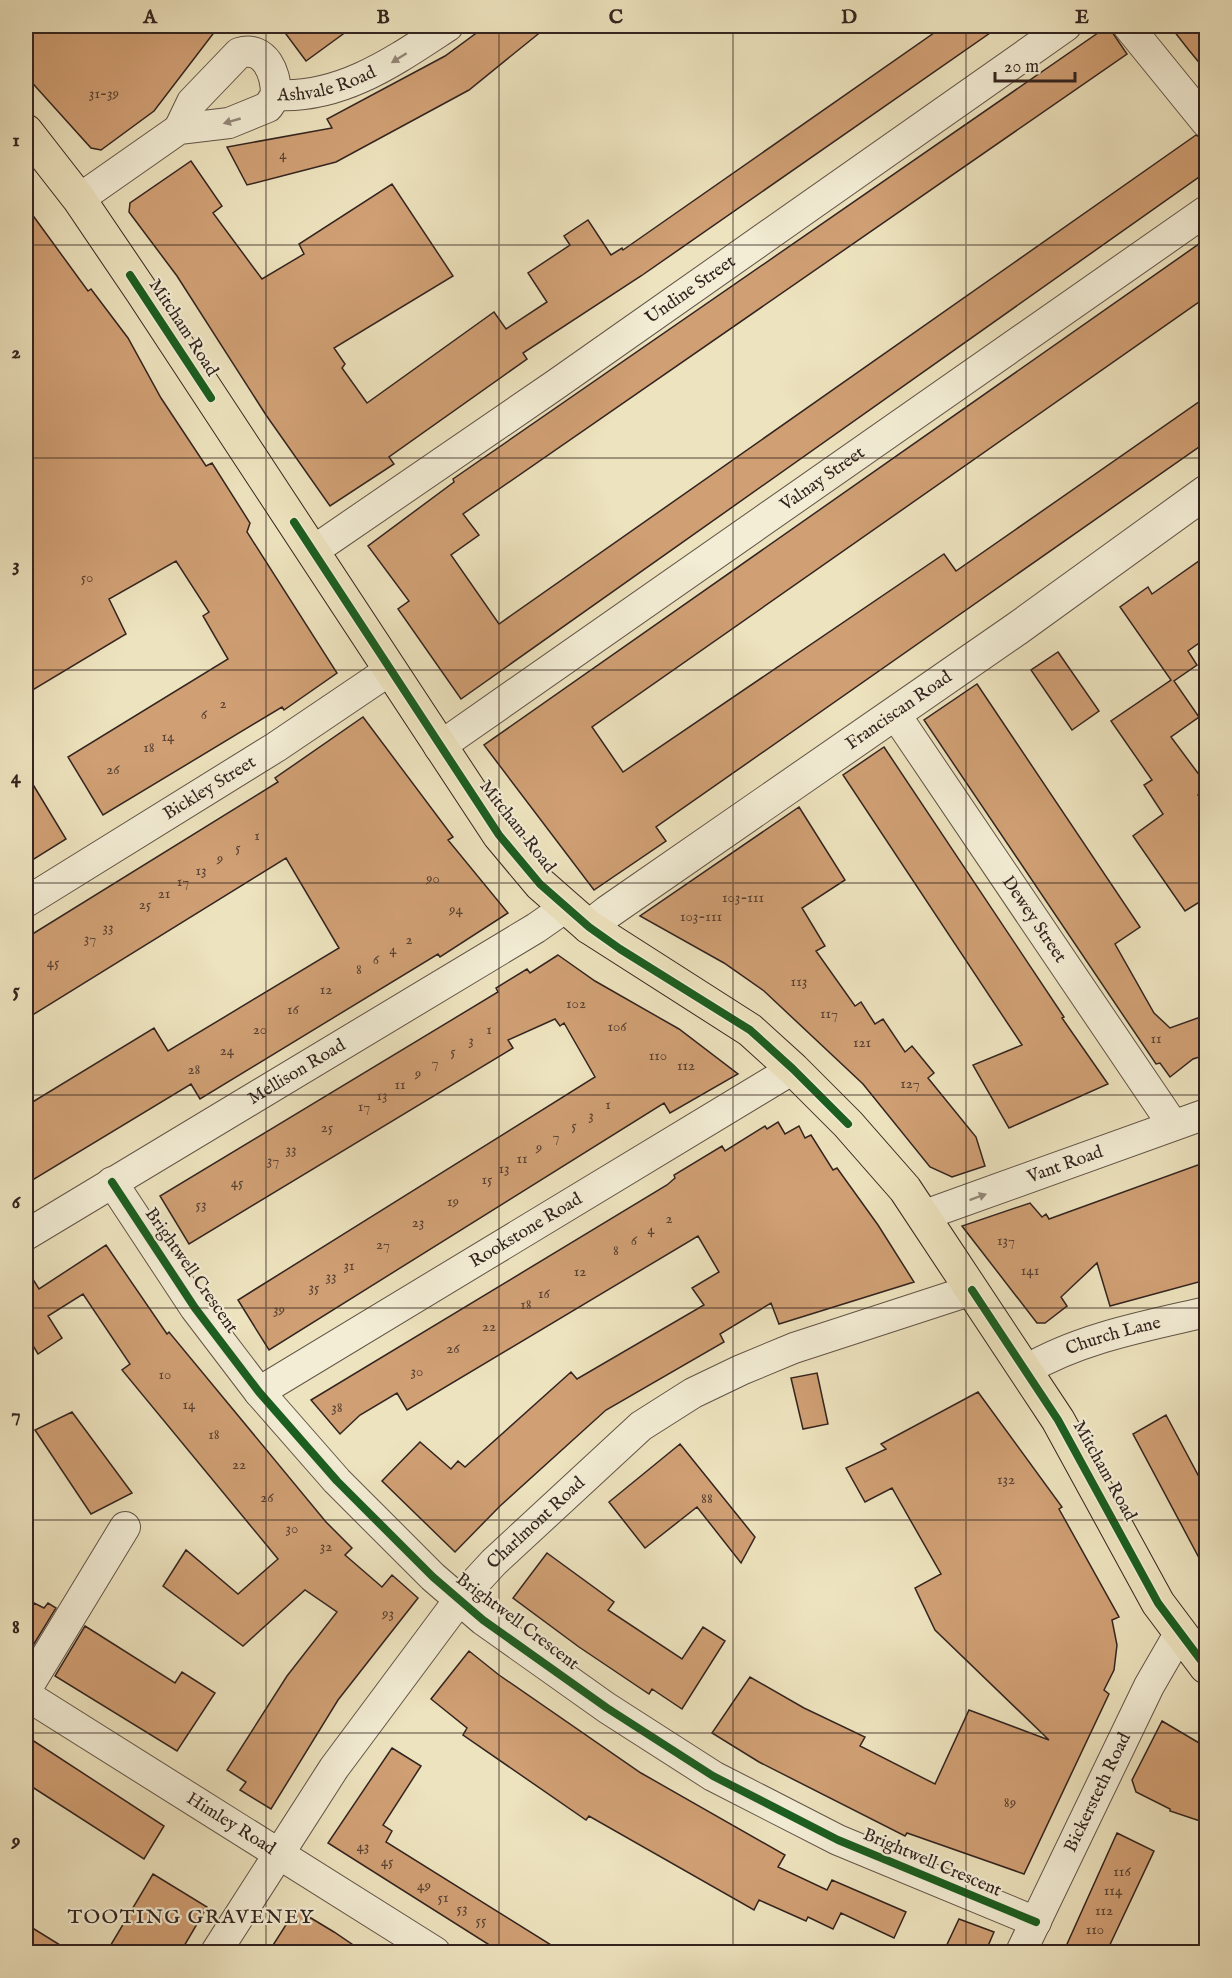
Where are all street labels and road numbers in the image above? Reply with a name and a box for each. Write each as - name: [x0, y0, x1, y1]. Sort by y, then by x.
- street label: Ashvale Road: [276, 61, 380, 107]
- street label: Undine Street: [641, 250, 740, 330]
- street label: Mitcham Road: [143, 275, 223, 381]
- street label: Valnay Street: [775, 441, 869, 517]
- street label: Franciscan Road: [841, 666, 957, 755]
- street label: Bickley Street: [159, 751, 260, 826]
- street label: Mitcham Road: [474, 776, 561, 878]
- street label: Dewey Street: [996, 871, 1072, 967]
- street label: Mellison Road: [244, 1034, 350, 1110]
- street label: Vant Road: [1023, 1140, 1106, 1189]
- street label: Rookstone Road: [466, 1188, 587, 1273]
- street label: Brightwell Crescent: [139, 1204, 243, 1338]
- street label: Church Lane: [1062, 1311, 1163, 1361]
- street label: Mitcham Road: [1067, 1417, 1141, 1526]
- street label: Charlmont Road: [482, 1472, 590, 1574]
- street label: Brightwell Crescent: [451, 1568, 583, 1676]
- street label: Bickersteth Road: [1059, 1729, 1136, 1856]
- street label: Himley Road: [182, 1787, 280, 1861]
- street label: Brightwell Crescent: [859, 1823, 1005, 1903]

